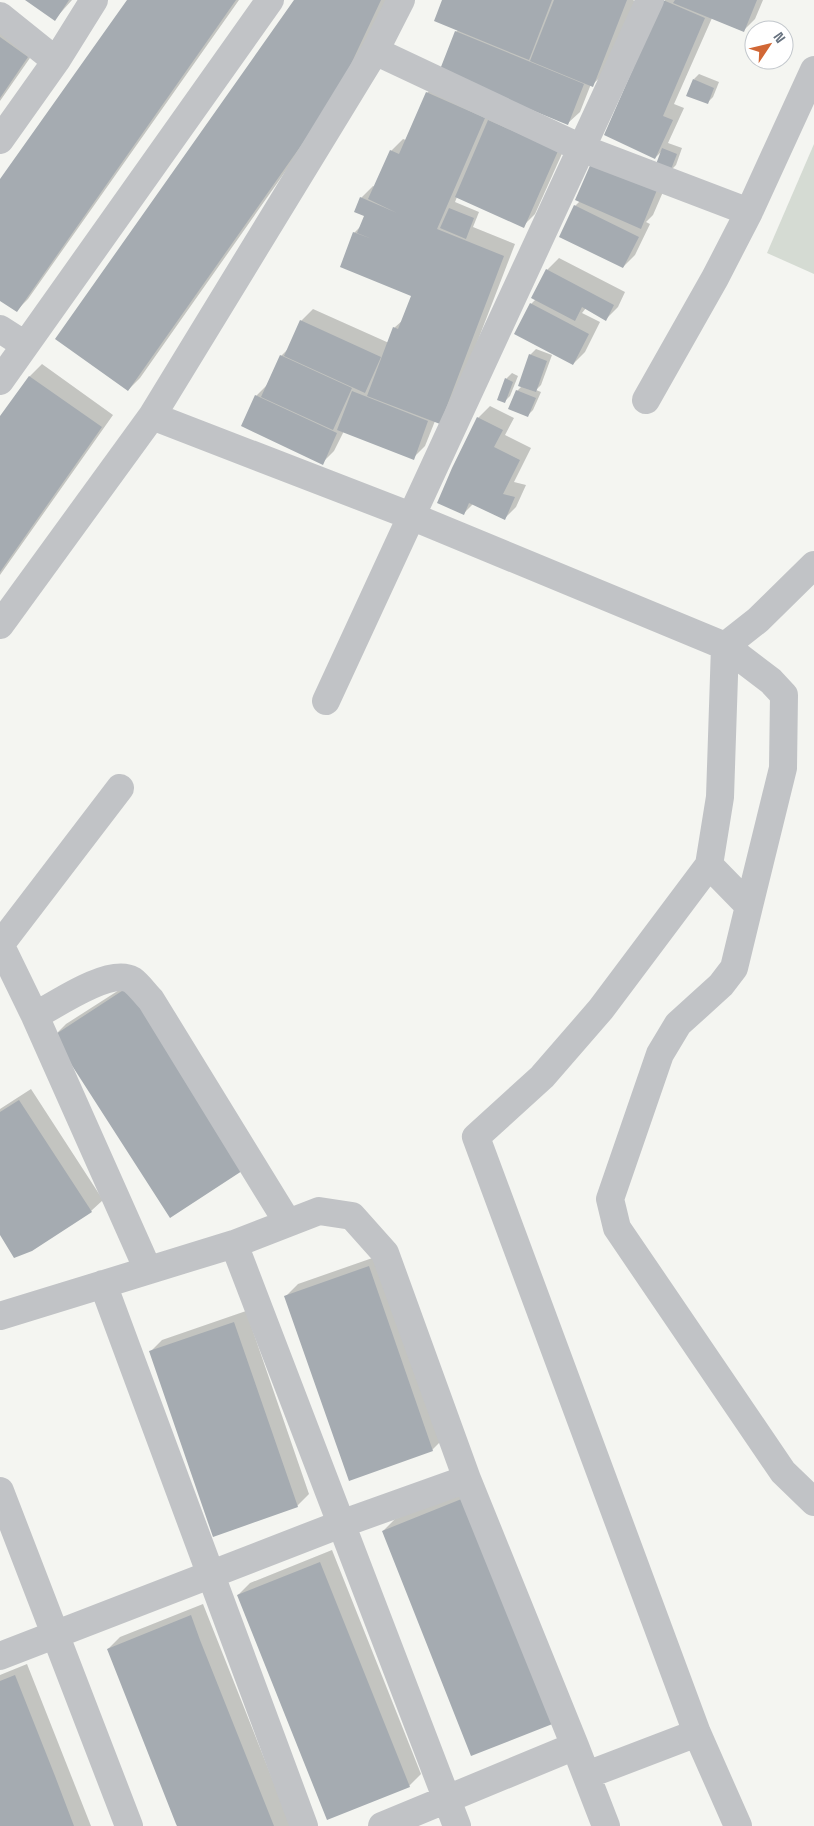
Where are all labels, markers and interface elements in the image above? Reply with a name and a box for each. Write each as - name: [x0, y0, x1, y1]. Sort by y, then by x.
- north arrow: [744, 20, 794, 70]
- text: N: [770, 29, 790, 47]

